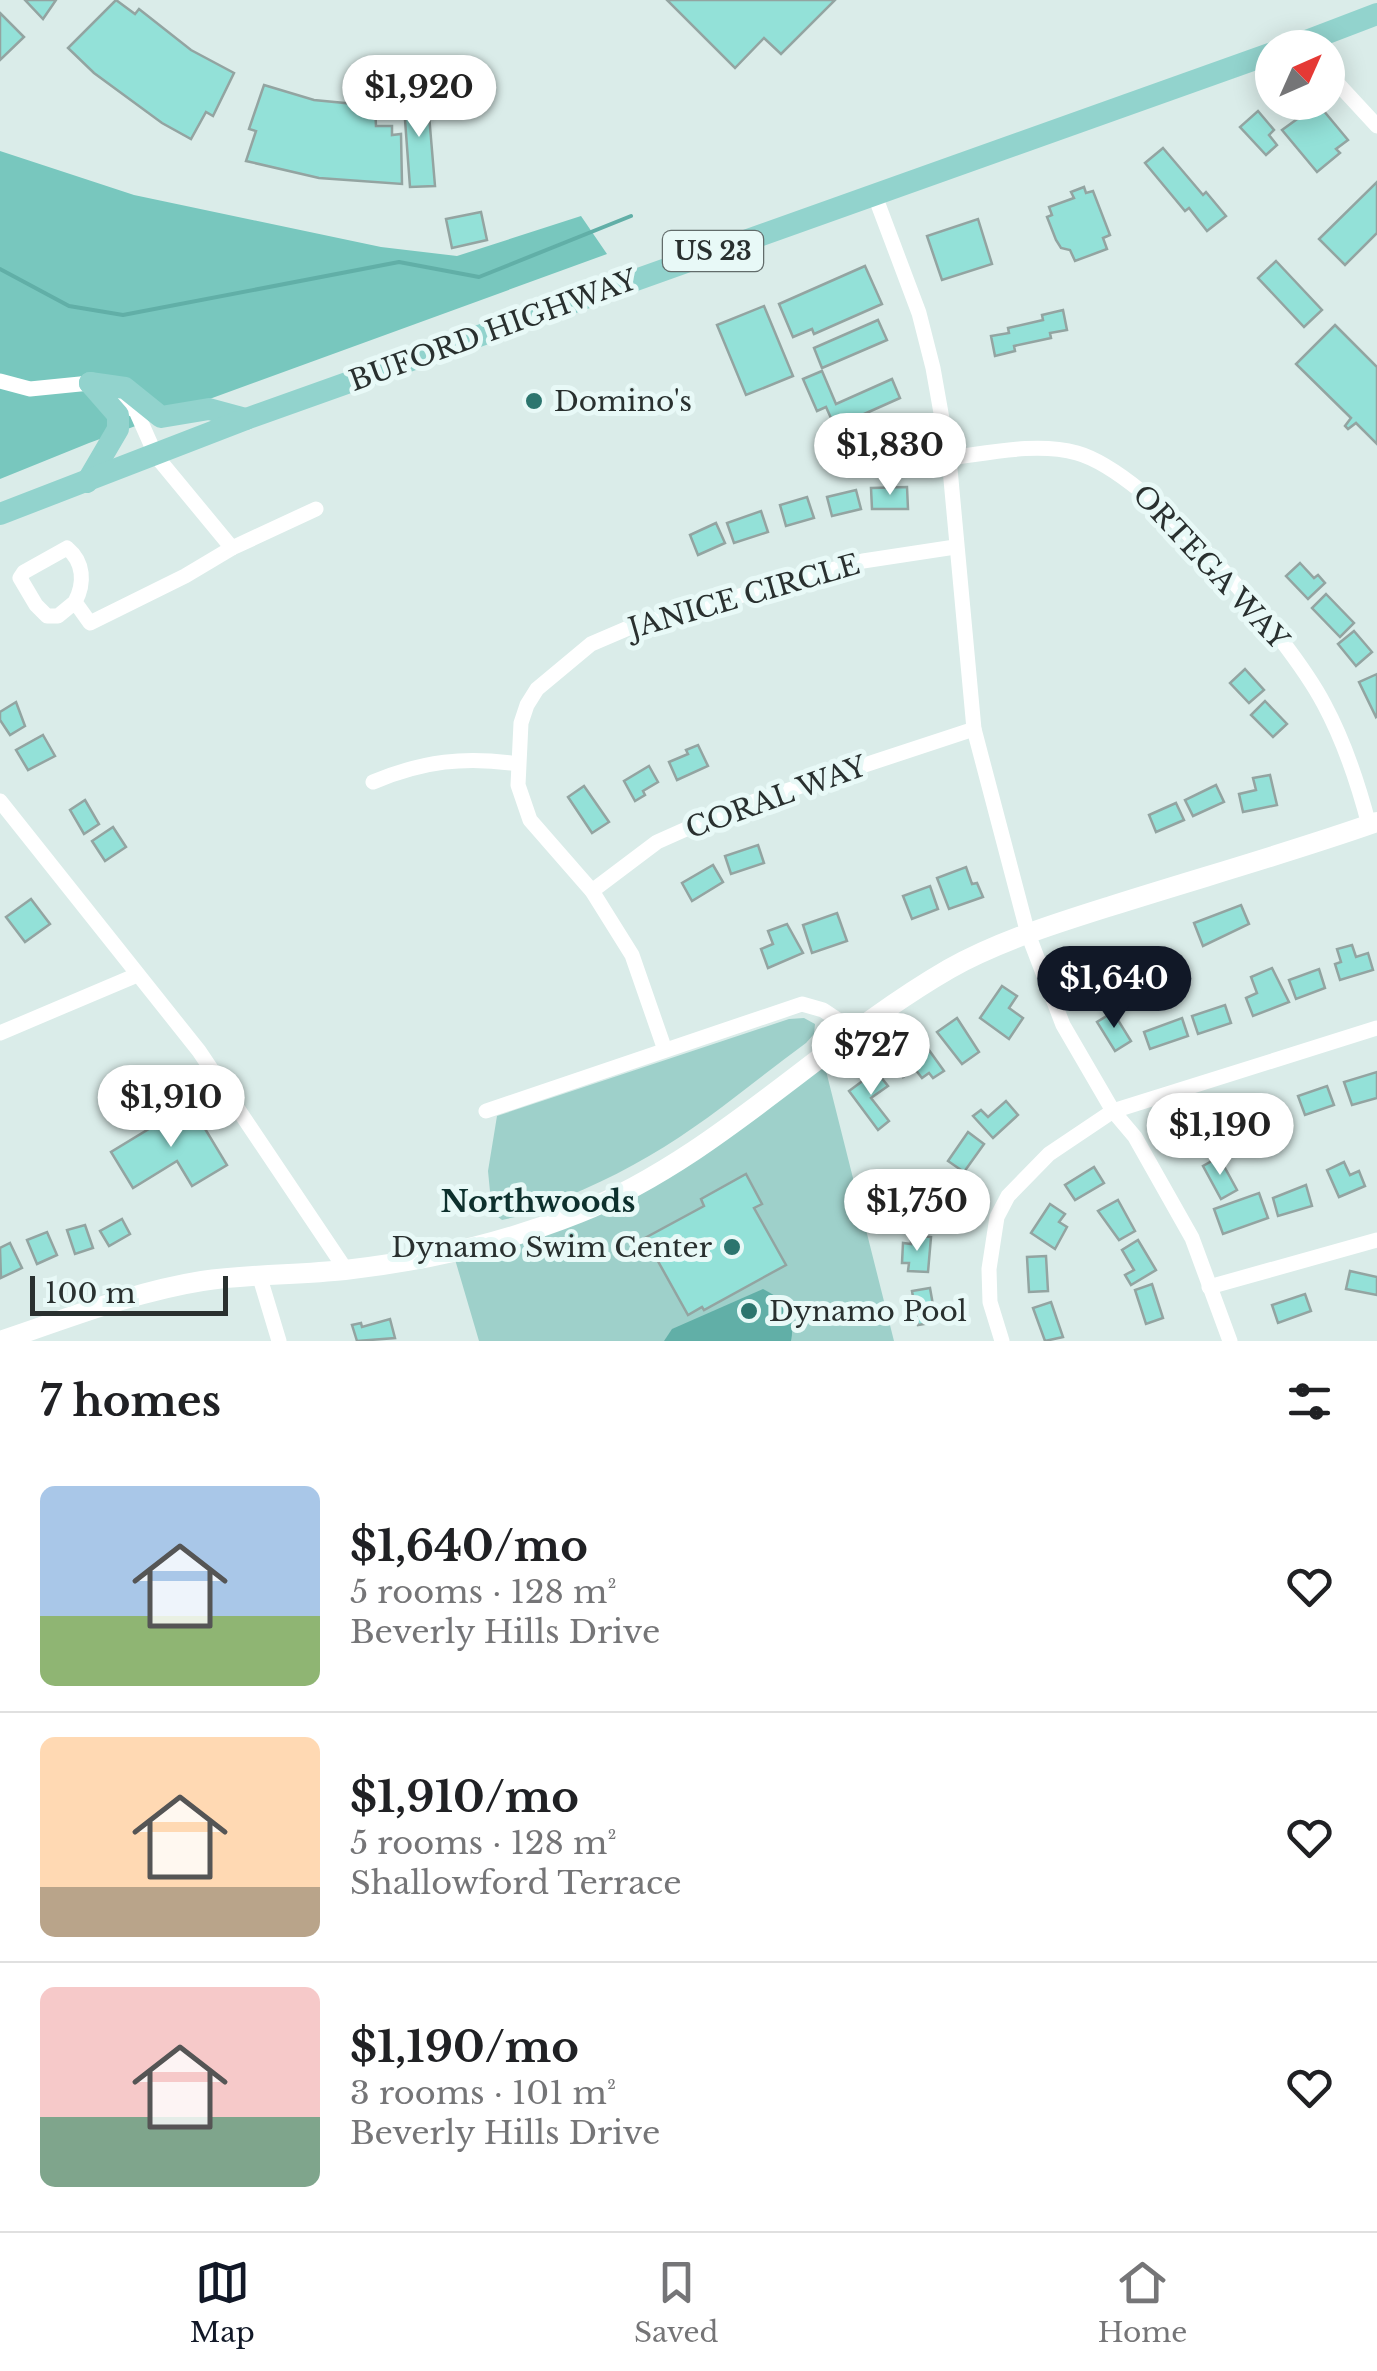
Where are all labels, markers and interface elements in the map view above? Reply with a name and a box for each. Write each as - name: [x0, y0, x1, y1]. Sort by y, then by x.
- north arrow: [1255, 30, 1345, 120]
- map controls: [1255, 30, 1345, 120]
- pin: $1,920: [338, 55, 500, 140]
- text: $1,920: [364, 67, 474, 107]
- road number: US 23: [663, 231, 763, 271]
- street label: BUFORD HIGHWAY: [345, 262, 642, 399]
- place label: Domino's: [554, 384, 692, 419]
- marker: Domino's: [523, 390, 545, 412]
- pin: $1,830: [809, 413, 971, 498]
- text: $1,830: [836, 425, 944, 465]
- street label: ORTEGA WAY: [1125, 478, 1296, 657]
- street label: JANICE CIRCLE: [621, 547, 864, 647]
- street label: CORAL WAY: [681, 748, 872, 846]
- pin: $1,640: [1033, 946, 1195, 1031]
- text: $1,640: [1059, 958, 1169, 998]
- pin: $727: [812, 1013, 930, 1098]
- text: $727: [834, 1025, 908, 1065]
- pin: $1,910: [90, 1065, 252, 1150]
- text: $1,910: [120, 1077, 222, 1117]
- pin: $1,190: [1139, 1093, 1301, 1178]
- text: $1,190: [1169, 1105, 1271, 1145]
- pin: $1,750: [836, 1169, 998, 1254]
- text: $1,750: [866, 1181, 968, 1221]
- district label: Northwoods: [441, 1183, 635, 1220]
- place label: Dynamo Swim Center: [391, 1230, 713, 1265]
- marker: Dynamo Swim Center: [721, 1236, 743, 1258]
- scale bar: [30, 1271, 228, 1316]
- text: 100 m: [45, 1276, 136, 1311]
- place label: Dynamo Pool: [769, 1294, 967, 1329]
- marker: Dynamo Pool: [738, 1300, 760, 1322]
- icon: filters: [1282, 1374, 1337, 1429]
- text: 7 homes: [40, 1375, 221, 1427]
- text: $1,640/mo: [350, 1520, 588, 1572]
- icon: home: [120, 1526, 240, 1646]
- icon: heart: [1282, 1559, 1337, 1614]
- text: 5 rooms · 128 m²: [350, 1572, 617, 1612]
- text: Beverly Hills Drive: [350, 1612, 660, 1652]
- text: $1,910/mo: [350, 1771, 579, 1823]
- icon: home: [120, 1777, 240, 1897]
- icon: heart: [1282, 1810, 1337, 1865]
- text: 5 rooms · 128 m²: [350, 1823, 617, 1863]
- text: Shallowford Terrace: [350, 1863, 682, 1903]
- text: $1,190/mo: [350, 2021, 579, 2073]
- icon: home: [120, 2027, 240, 2147]
- icon: heart: [1282, 2060, 1337, 2115]
- text: 3 rooms · 101 m²: [350, 2073, 616, 2113]
- text: Beverly Hills Drive: [350, 2113, 660, 2153]
- tab: Map: [190, 2255, 255, 2350]
- tab: Saved: [634, 2255, 718, 2350]
- tab: Home: [1098, 2255, 1187, 2350]

